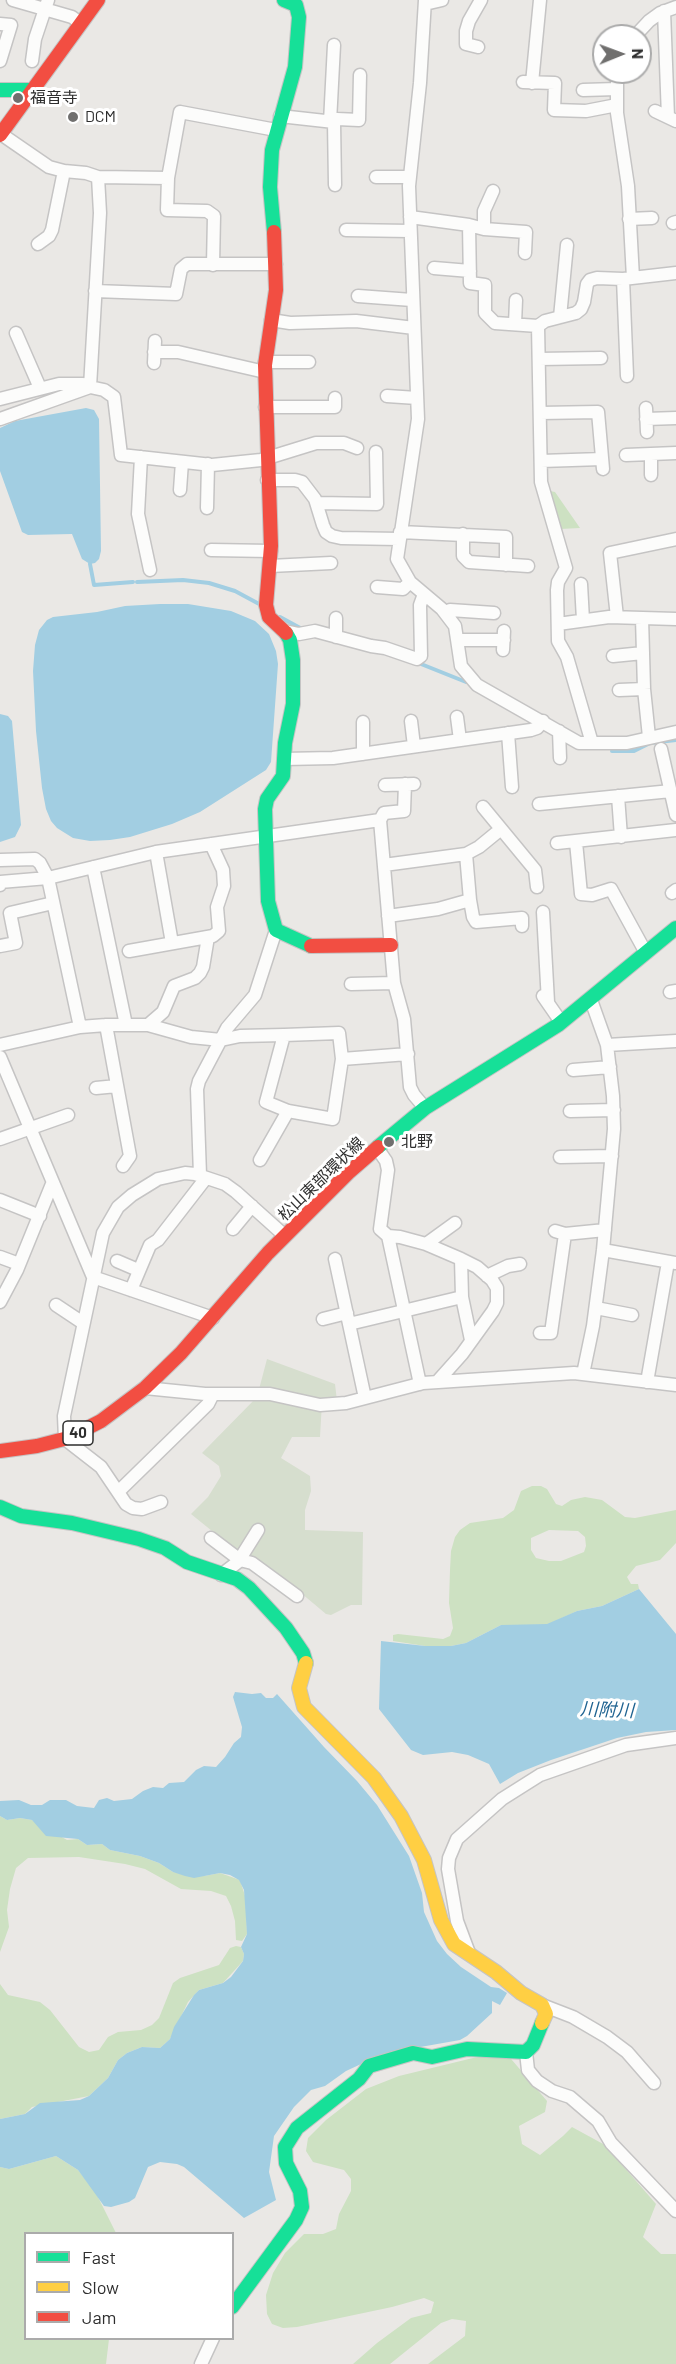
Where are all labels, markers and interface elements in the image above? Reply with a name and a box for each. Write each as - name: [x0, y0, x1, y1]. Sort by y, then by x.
- north arrow: [592, 24, 652, 84]
- text: N: [629, 48, 648, 59]
- place label: 福音寺: [30, 88, 78, 108]
- marker: 福音寺: [11, 91, 25, 105]
- place label: DCM: [85, 107, 116, 127]
- marker: DCM: [66, 110, 80, 124]
- place label: 北野: [401, 1132, 433, 1152]
- street label: 松山東部環状線: [274, 1133, 368, 1225]
- marker: 北野: [382, 1135, 396, 1149]
- road number: 40: [63, 1421, 93, 1445]
- water label: 川附川: [580, 1698, 634, 1722]
- legend: [24, 2232, 234, 2340]
- text: Fast: [82, 2246, 116, 2268]
- text: Slow: [82, 2276, 119, 2298]
- text: Jam: [82, 2306, 116, 2328]

